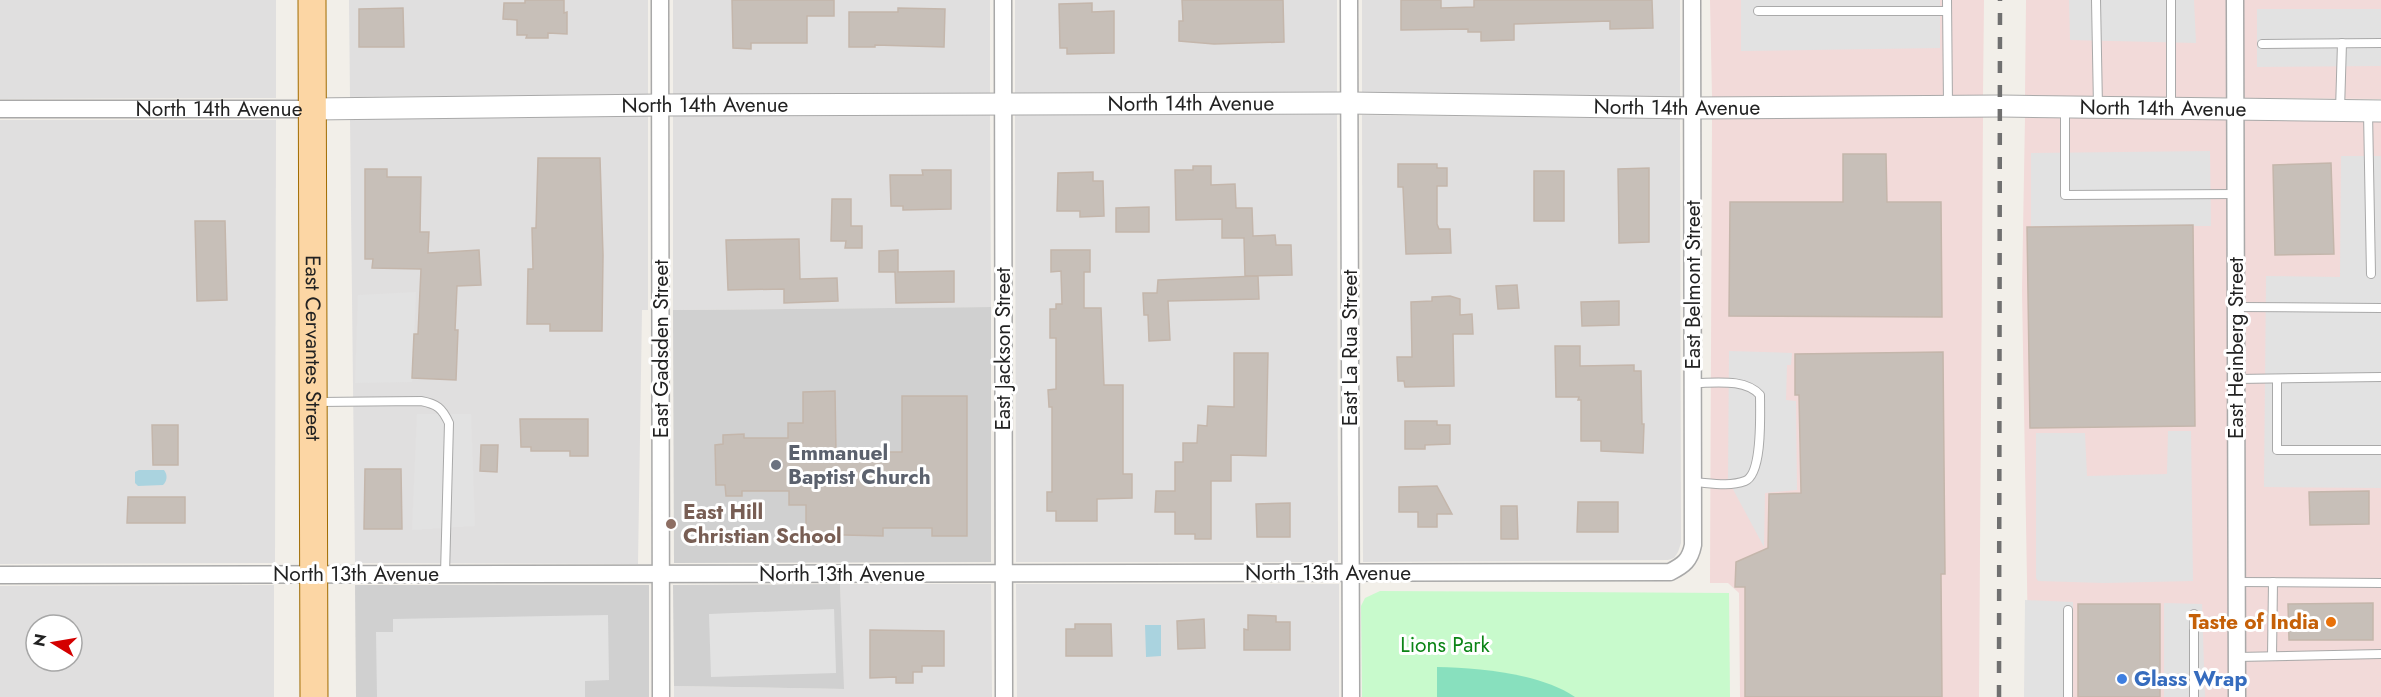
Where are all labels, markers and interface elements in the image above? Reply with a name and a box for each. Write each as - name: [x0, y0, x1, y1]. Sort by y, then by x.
- street label: North 14th Avenue: [1107, 88, 1275, 119]
- street label: North 14th Avenue: [621, 90, 789, 120]
- street label: North 14th Avenue: [1593, 92, 1761, 123]
- street label: North 14th Avenue: [2079, 92, 2247, 124]
- street label: North 14th Avenue: [136, 94, 303, 124]
- street label: East Belmont Street: [1678, 200, 1708, 370]
- street label: East Cervantes Street: [298, 255, 328, 441]
- street label: East Heinberg Street: [2221, 257, 2251, 439]
- street label: East Gadsden Street: [646, 260, 676, 438]
- street label: East Jackson Street: [988, 267, 1018, 431]
- street label: East La Rua Street: [1335, 270, 1365, 426]
- place label: Emmanuel Baptist Church: [788, 438, 931, 492]
- marker: Emmanuel Baptist Church: [769, 458, 783, 472]
- place label: East Hill Christian School: [683, 497, 842, 551]
- marker: East Hill Christian School: [664, 517, 678, 531]
- street label: North 13th Avenue: [1245, 558, 1411, 588]
- street label: North 13th Avenue: [273, 559, 439, 589]
- street label: North 13th Avenue: [759, 559, 925, 589]
- place label: Taste of India: [2189, 607, 2319, 637]
- north arrow: [24, 613, 84, 673]
- marker: Taste of India: [2324, 615, 2338, 629]
- park label: Lions Park: [1400, 630, 1491, 660]
- text: N: [27, 632, 52, 649]
- place label: Glass Wrap: [2134, 664, 2247, 694]
- marker: Glass Wrap: [2115, 672, 2129, 686]

